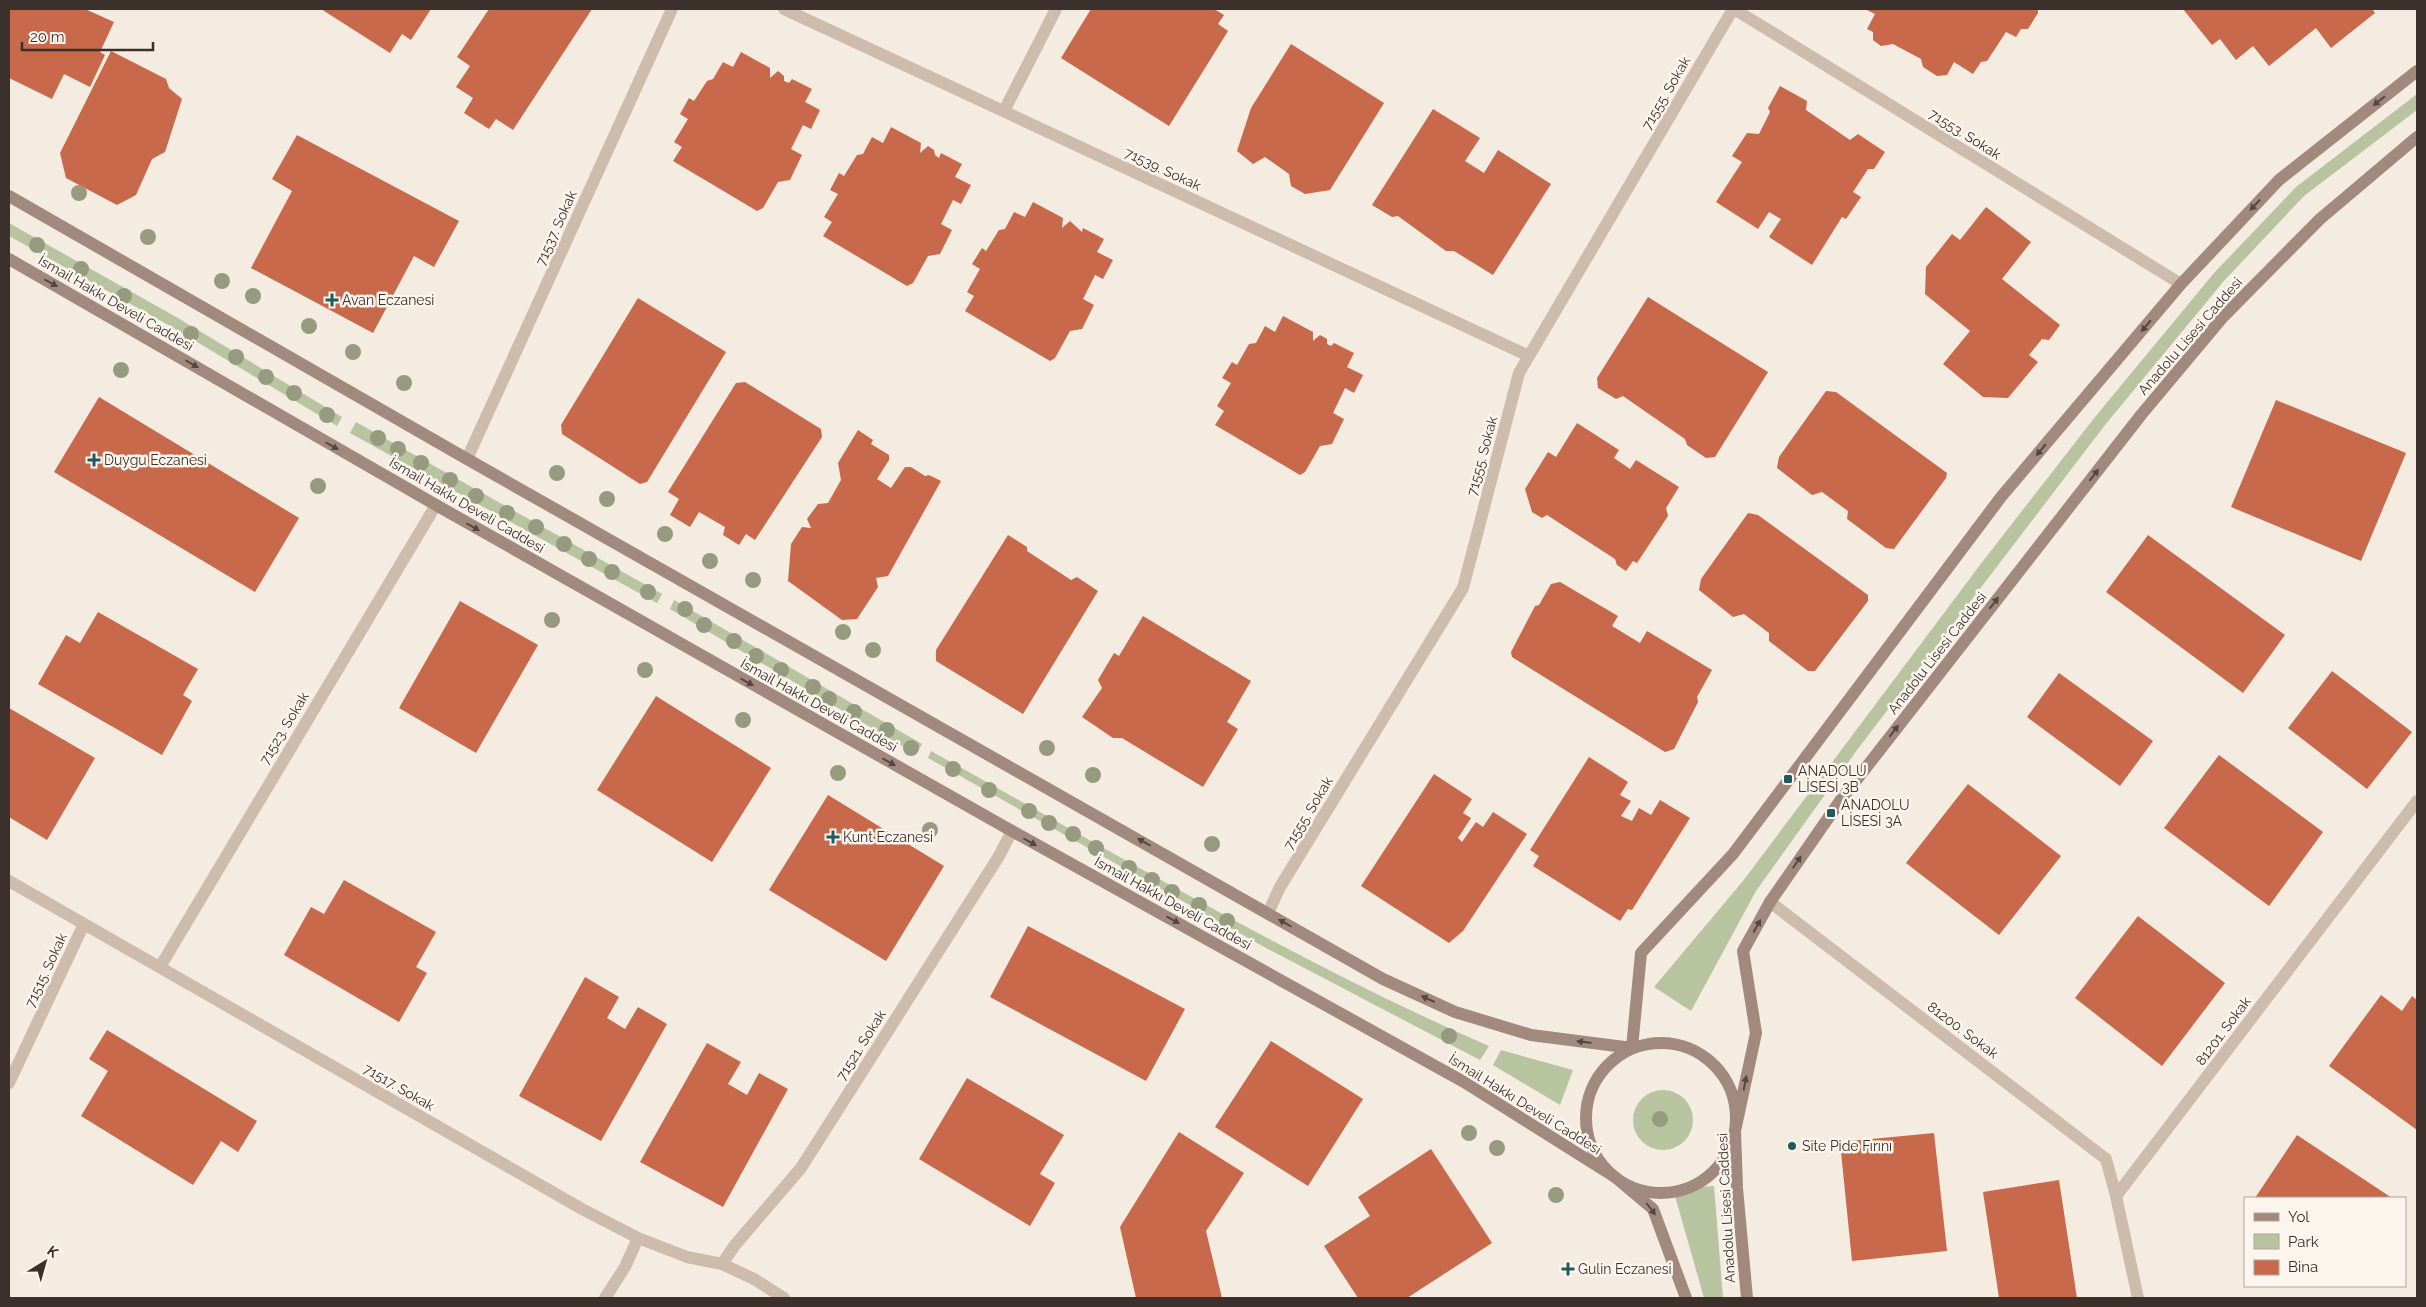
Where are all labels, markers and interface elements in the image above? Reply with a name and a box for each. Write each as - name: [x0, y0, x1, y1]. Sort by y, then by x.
- scale bar: [22, 20, 154, 52]
- text: 20 m: [30, 28, 65, 46]
- street label: 71555. Sokak: [1639, 53, 1694, 132]
- one-way arrow: [2373, 95, 2386, 106]
- street label: 71553. Sokak: [1926, 106, 2004, 163]
- street label: 71539. Sokak: [1122, 144, 1204, 194]
- street label: 71537. Sokak: [532, 187, 580, 268]
- one-way arrow: [2249, 199, 2261, 211]
- street label: İsmail Hakkı Develi Caddesi: [36, 250, 197, 354]
- street label: Anadolu Lisesi Caddesi: [2135, 274, 2245, 398]
- one-way arrow: [45, 278, 58, 287]
- place label: Avan Eczanesi: [342, 292, 434, 308]
- marker: Avan Eczanesi: [326, 294, 338, 306]
- one-way arrow: [2140, 319, 2151, 332]
- one-way arrow: [184, 360, 199, 368]
- street label: 71555. Sokak: [1464, 414, 1500, 498]
- one-way arrow: [326, 441, 339, 450]
- one-way arrow: [2036, 444, 2047, 456]
- place label: Duygu Eczanesi: [104, 452, 207, 468]
- street label: İsmail Hakkı Develi Caddesi: [387, 452, 548, 556]
- marker: Duygu Eczanesi: [88, 454, 100, 466]
- one-way arrow: [2089, 468, 2099, 482]
- one-way arrow: [467, 522, 480, 531]
- street label: Anadolu Lisesi Caddesi: [1884, 589, 1990, 717]
- one-way arrow: [1989, 597, 2000, 610]
- street label: İsmail Hakkı Develi Caddesi: [738, 653, 901, 755]
- one-way arrow: [740, 678, 755, 686]
- street label: 71523. Sokak: [256, 689, 312, 767]
- one-way arrow: [1889, 725, 1900, 738]
- one-way arrow: [881, 758, 896, 766]
- place label: ANADOLU LİSESİ 3B: [1798, 763, 1867, 795]
- street label: 71555. Sokak: [1280, 773, 1336, 852]
- marker: ANADOLU LİSESİ 3B: [1782, 773, 1794, 785]
- place label: ANADOLU LİSESİ 3A: [1841, 797, 1910, 829]
- marker: ANADOLU LİSESİ 3A: [1825, 807, 1837, 819]
- place label: Kunt Eczanesi: [843, 829, 933, 845]
- marker: Kunt Eczanesi: [827, 831, 839, 843]
- one-way arrow: [1024, 837, 1037, 846]
- one-way arrow: [1137, 838, 1150, 847]
- street label: İsmail Hakkı Develi Caddesi: [1092, 851, 1255, 953]
- one-way arrow: [1793, 855, 1802, 868]
- one-way arrow: [1165, 916, 1180, 924]
- one-way arrow: [1278, 918, 1291, 927]
- one-way arrow: [1752, 920, 1761, 933]
- street label: 71515. Sokak: [22, 930, 70, 1010]
- street label: 81201. Sokak: [2192, 993, 2254, 1068]
- one-way arrow: [1421, 995, 1435, 1003]
- street label: 81200. Sokak: [1925, 998, 2002, 1062]
- street label: 71521. Sokak: [833, 1006, 889, 1083]
- one-way arrow: [1575, 1038, 1591, 1046]
- street label: İsmail Hakkı Develi Caddesi: [1446, 1049, 1605, 1158]
- street label: 71517. Sokak: [361, 1060, 438, 1114]
- one-way arrow: [1741, 1074, 1749, 1090]
- street label: Anadolu Lisesi Caddesi: [1714, 1133, 1738, 1283]
- place label: Site Pide Fırını: [1802, 1138, 1892, 1154]
- marker: Site Pide Fırını: [1786, 1140, 1798, 1152]
- legend: [2244, 1197, 2406, 1287]
- one-way arrow: [1646, 1203, 1656, 1216]
- text: Yol: [2288, 1208, 2310, 1226]
- text: Park: [2288, 1233, 2319, 1251]
- north arrow: [20, 1237, 70, 1287]
- text: K: [44, 1242, 62, 1261]
- text: Bina: [2288, 1258, 2318, 1276]
- place label: Gulin Eczanesi: [1578, 1261, 1672, 1277]
- marker: Gulin Eczanesi: [1562, 1263, 1574, 1275]

